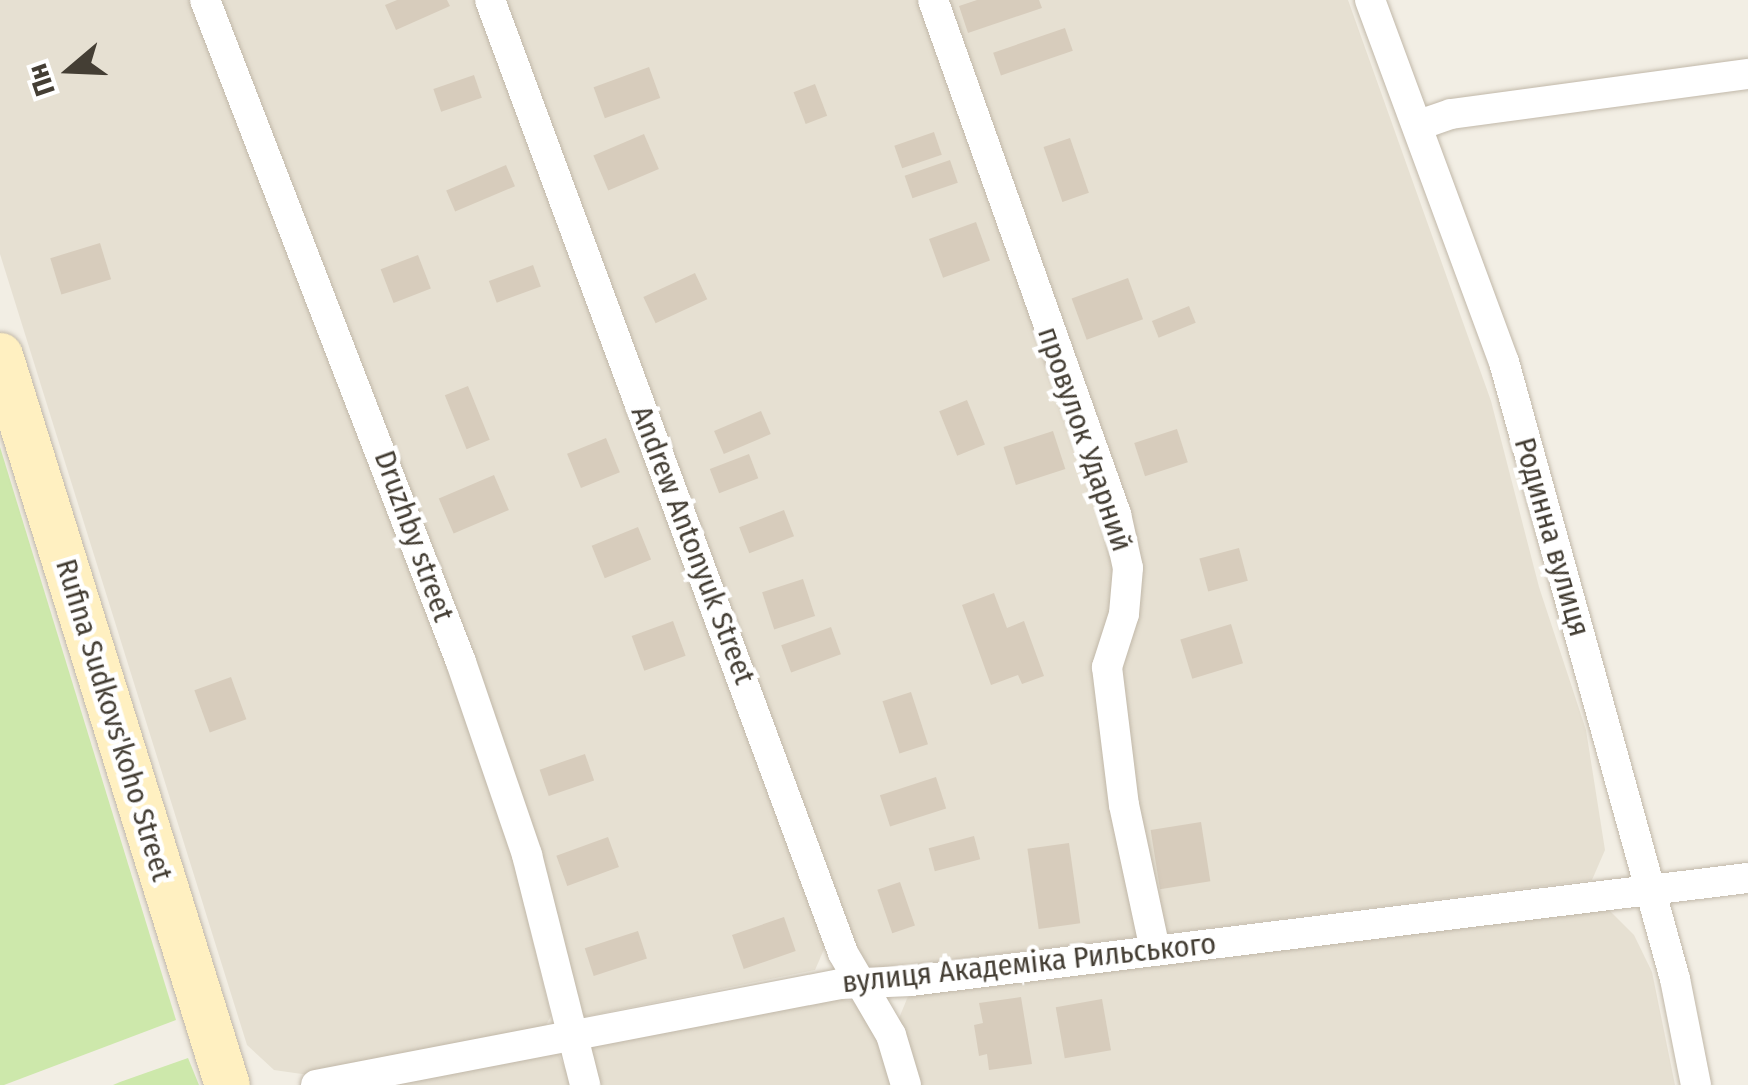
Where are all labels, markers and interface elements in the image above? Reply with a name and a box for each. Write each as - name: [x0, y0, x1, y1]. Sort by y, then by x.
- north arrow: [20, 20, 120, 120]
- text: Пн: [20, 60, 62, 100]
- street label: провулок Ударний: [1030, 322, 1140, 556]
- street label: Andrew Antonyuk Street: [623, 401, 763, 689]
- street label: Родинна вулиця: [1506, 433, 1598, 641]
- street label: Druzhby street: [366, 446, 462, 626]
- street label: Rufina Sudkovs'koho Street: [48, 555, 180, 885]
- street label: вулиця Академіка Рильського: [840, 925, 1218, 1001]

